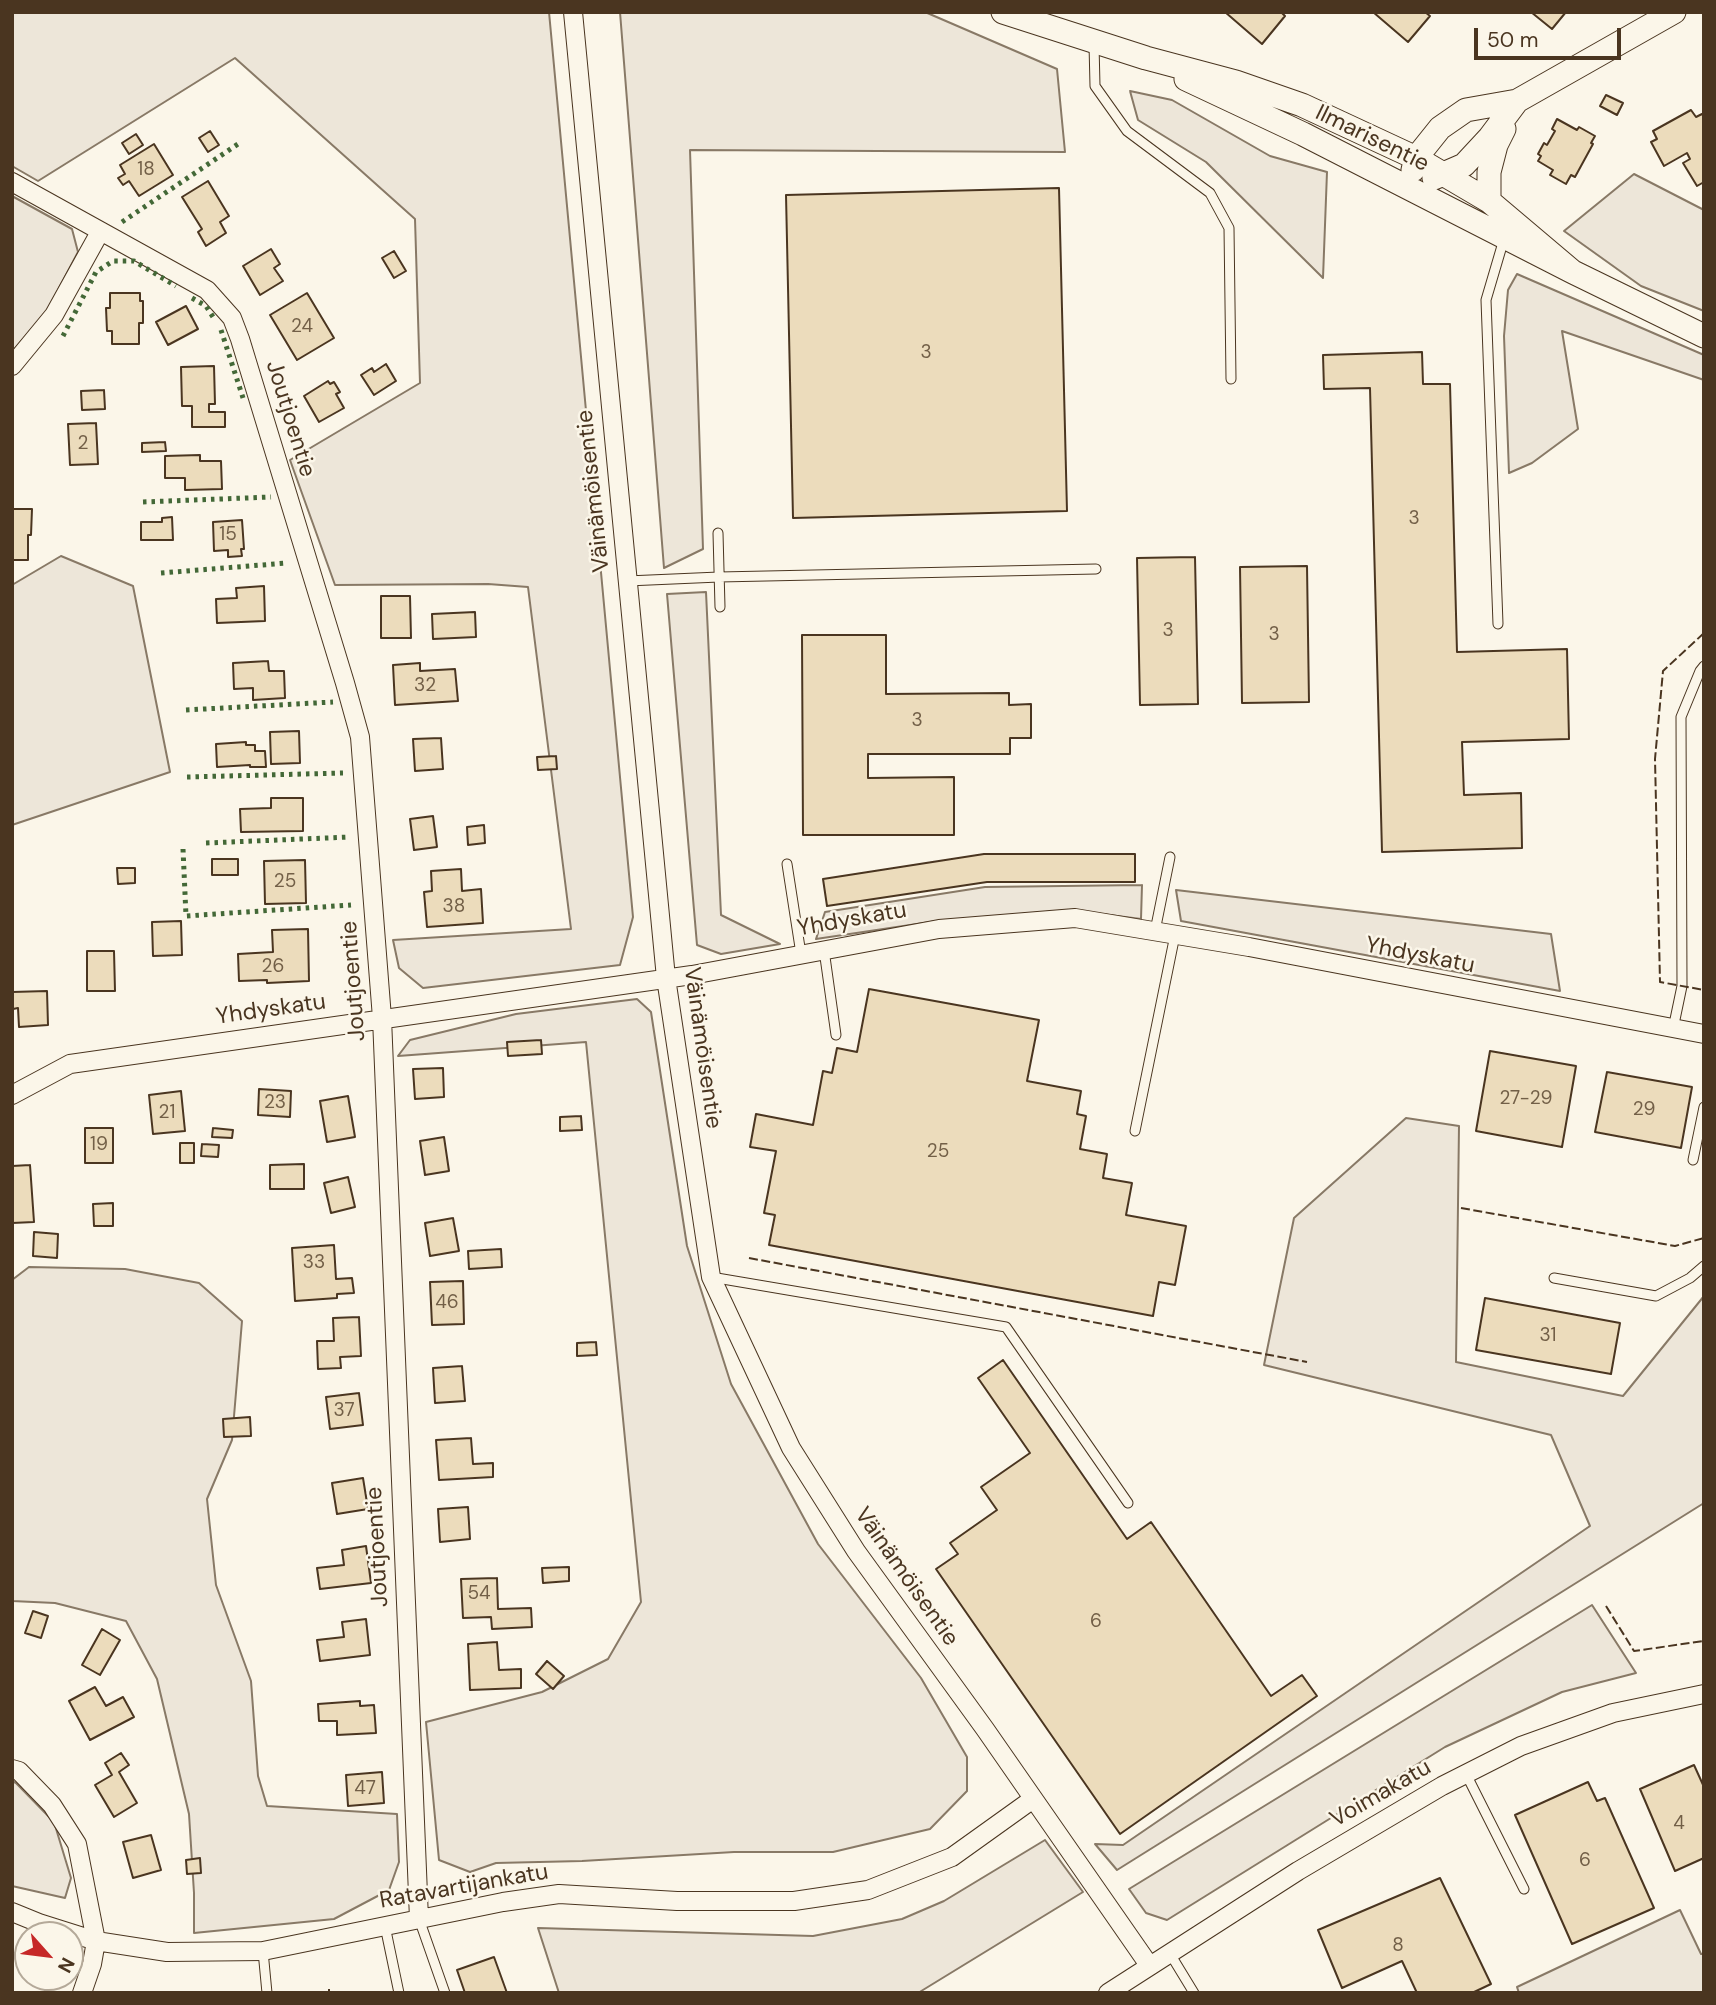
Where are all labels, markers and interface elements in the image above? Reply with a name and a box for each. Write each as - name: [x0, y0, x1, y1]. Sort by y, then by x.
- scale bar: [1478, 14, 1625, 58]
- text: 50 m: [1487, 26, 1538, 54]
- street label: Ilmarisentie: [1311, 100, 1433, 178]
- house number: 18: [137, 159, 155, 181]
- house number: 24: [291, 316, 313, 338]
- house number: 3: [920, 342, 932, 364]
- street label: Joutjoentie: [259, 357, 321, 481]
- street label: Väinämöisentie: [572, 409, 616, 573]
- house number: 2: [78, 433, 88, 455]
- house number: 3: [1408, 508, 1420, 530]
- house number: 15: [219, 524, 237, 546]
- house number: 3: [1162, 620, 1174, 642]
- house number: 3: [1268, 624, 1280, 646]
- house number: 32: [414, 675, 436, 697]
- house number: 3: [911, 710, 923, 732]
- house number: 25: [274, 871, 296, 893]
- house number: 38: [443, 896, 465, 918]
- street label: Yhdyskatu: [795, 897, 909, 943]
- street label: Joutjoentie: [336, 920, 372, 1042]
- street label: Yhdyskatu: [1363, 932, 1477, 980]
- house number: 26: [262, 956, 284, 978]
- street label: Väinämöisentie: [677, 965, 727, 1131]
- street label: Yhdyskatu: [214, 989, 328, 1031]
- house number: 27-29: [1499, 1088, 1553, 1110]
- house number: 23: [264, 1092, 286, 1114]
- house number: 29: [1633, 1099, 1655, 1121]
- house number: 21: [159, 1102, 175, 1124]
- house number: 19: [90, 1134, 108, 1156]
- house number: 25: [927, 1141, 949, 1163]
- house number: 33: [303, 1252, 325, 1274]
- house number: 46: [435, 1292, 459, 1314]
- house number: 31: [1540, 1325, 1556, 1347]
- house number: 37: [333, 1400, 355, 1422]
- street label: Joutjoentie: [361, 1486, 395, 1608]
- street label: Väinämöisentie: [848, 1502, 964, 1652]
- house number: 54: [467, 1583, 491, 1605]
- house number: 6: [1090, 1611, 1102, 1633]
- street label: Voimakatu: [1326, 1754, 1436, 1834]
- house number: 47: [354, 1778, 376, 1800]
- house number: 4: [1673, 1813, 1685, 1835]
- house number: 6: [1579, 1850, 1591, 1872]
- street label: Ratavartijankatu: [377, 1859, 551, 1915]
- north arrow: [14, 1921, 84, 1991]
- house number: 8: [1392, 1935, 1404, 1957]
- text: N: [52, 1953, 81, 1977]

